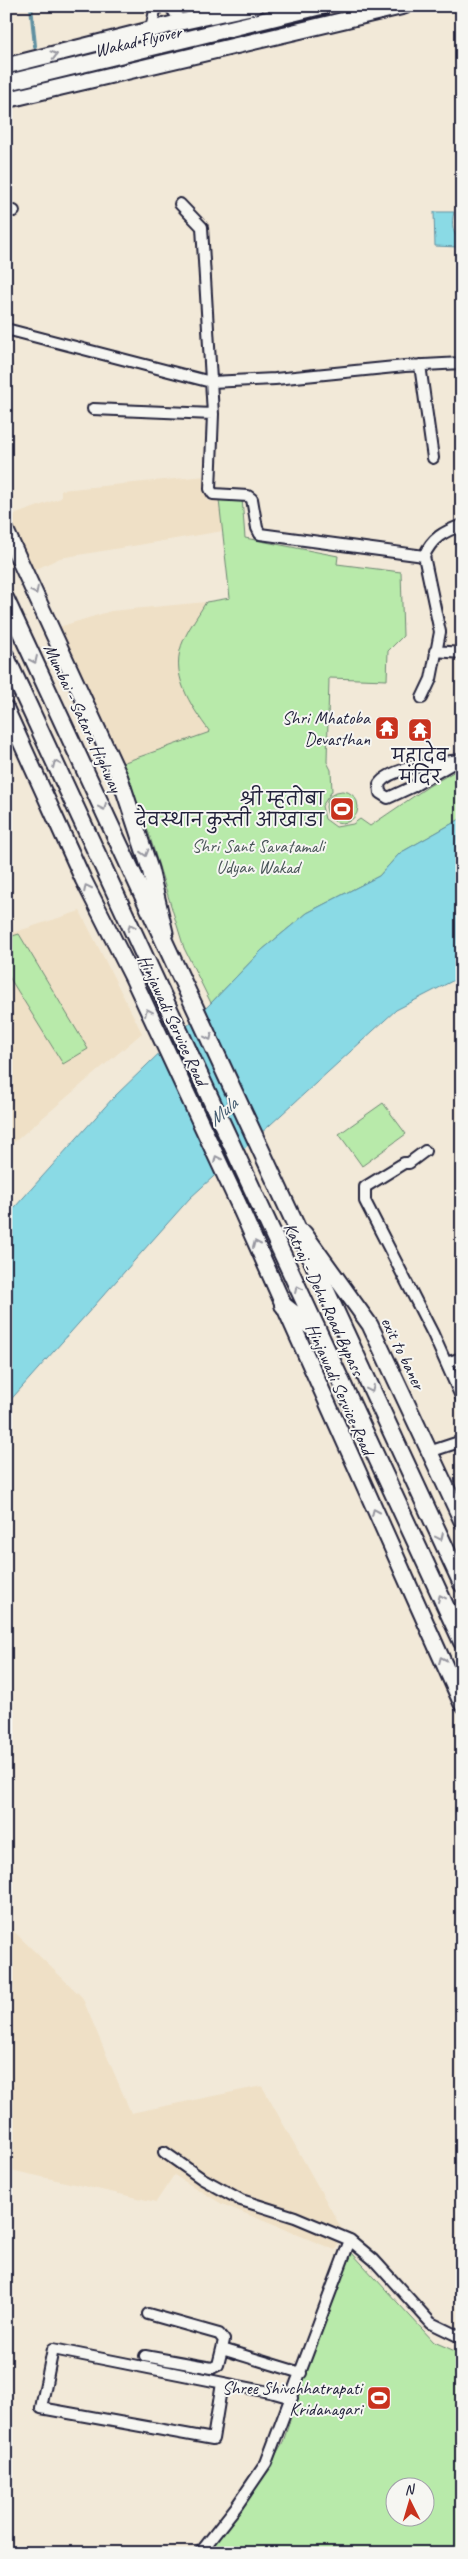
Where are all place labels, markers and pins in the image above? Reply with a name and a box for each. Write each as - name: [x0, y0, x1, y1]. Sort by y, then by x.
- place label: Shri Mhatoba Devasthan: [282, 707, 371, 750]
- temple icon: Shri Mhatoba Devasthan: [374, 715, 400, 741]
- temple icon: महादेव मंदिर: [407, 717, 433, 743]
- place label: महादेव मंदिर: [391, 740, 449, 788]
- place label: श्री म्हतोबा देवस्थान कुस्ती आखाडा: [134, 785, 326, 834]
- sports icon: श्री म्हतोबा देवस्थान कुस्ती आखाडा: [329, 796, 355, 822]
- place label: Shree Shivchhatrapati Kridanagari: [222, 2377, 365, 2420]
- sports icon: Shree Shivchhatrapati Kridanagari: [366, 2385, 392, 2411]

